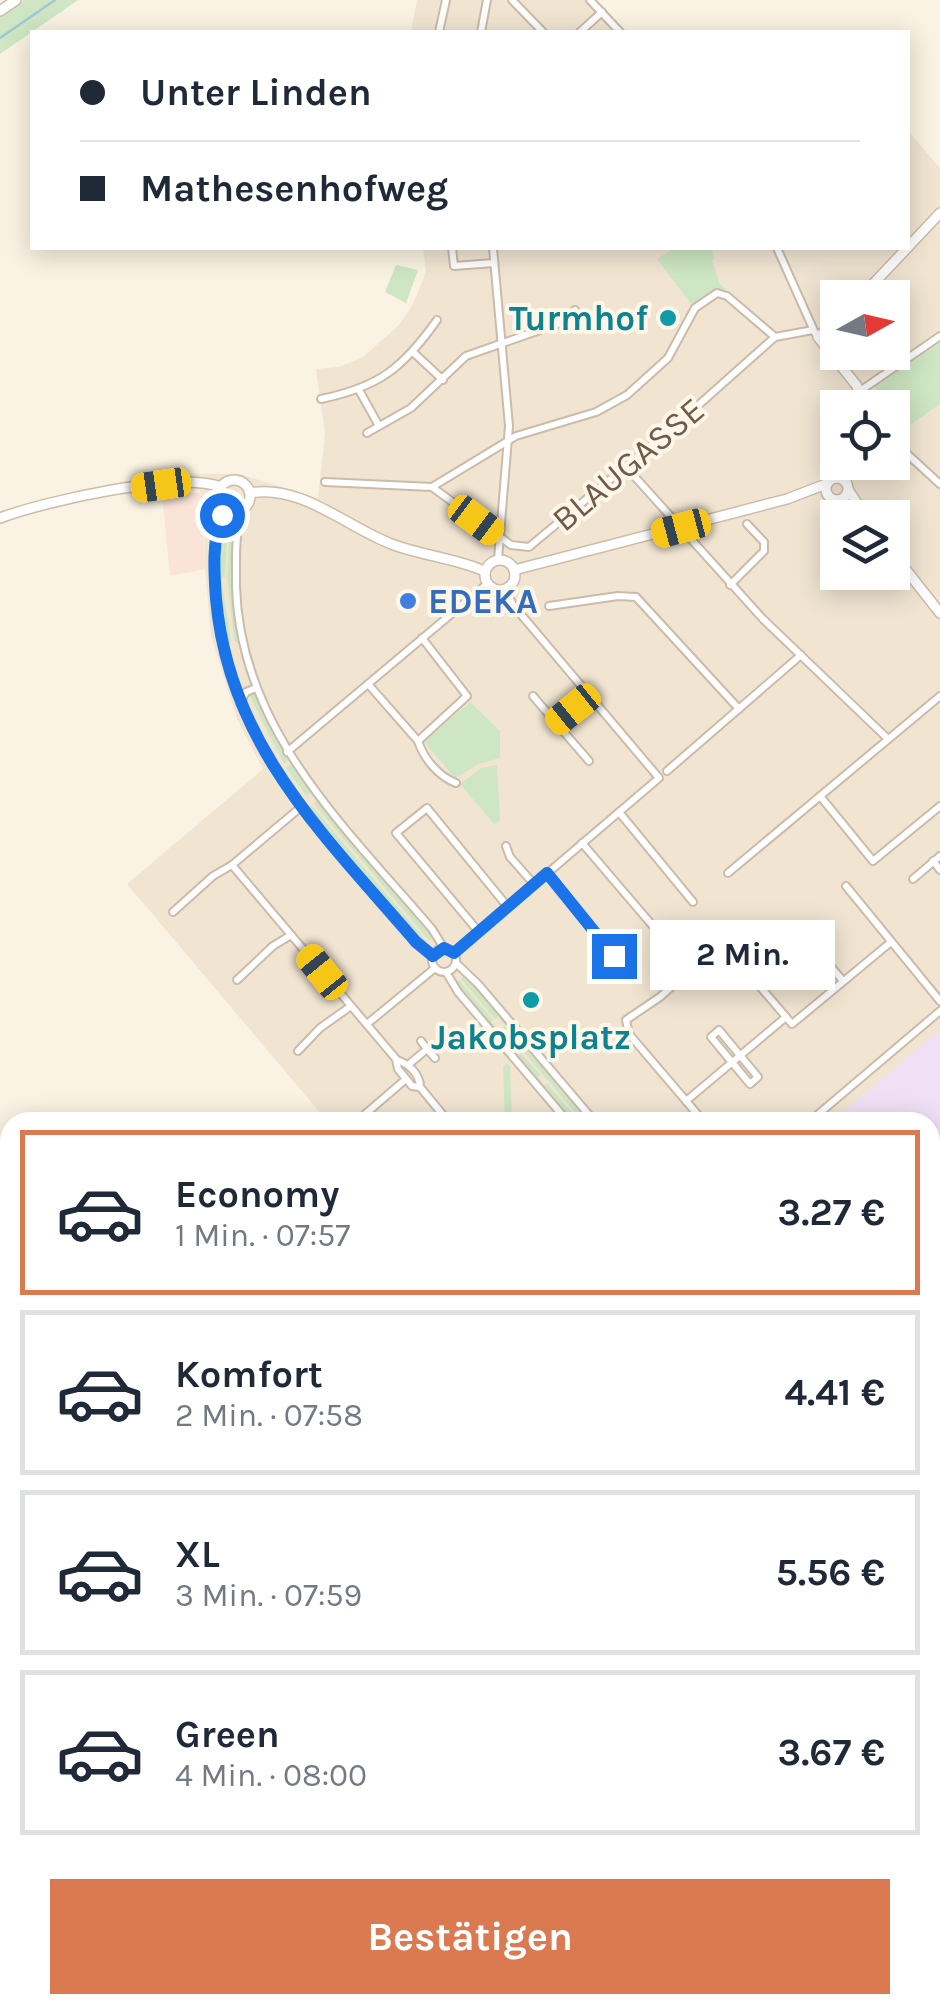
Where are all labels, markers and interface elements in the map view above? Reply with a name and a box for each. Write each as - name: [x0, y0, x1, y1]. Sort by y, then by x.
- text: Unter Linden: [140, 70, 372, 115]
- text: Mathesenhofweg: [140, 166, 448, 211]
- north arrow: [820, 280, 910, 370]
- map controls: [820, 280, 910, 590]
- place label: Turmhof: [509, 298, 648, 339]
- marker: Turmhof: [657, 307, 679, 329]
- street label: BLAUGASSE: [544, 389, 713, 540]
- button: locate: [820, 390, 910, 480]
- car: [129, 466, 193, 504]
- car: [443, 490, 509, 550]
- route start: [200, 493, 245, 538]
- button: layers: [820, 500, 910, 590]
- car: [648, 506, 714, 550]
- place label: EDEKA: [428, 581, 538, 622]
- marker: EDEKA: [397, 590, 419, 612]
- car: [540, 678, 606, 740]
- callout: 2 Min.: [649, 921, 834, 991]
- route end: [592, 934, 637, 979]
- text: 2 Min.: [696, 936, 789, 973]
- car: [291, 939, 353, 1005]
- marker: Jakobsplatz: [520, 989, 542, 1011]
- place label: Jakobsplatz: [431, 1017, 631, 1058]
- icon: car: [55, 1168, 145, 1258]
- text: Economy: [175, 1172, 339, 1217]
- text: 3.27 €: [778, 1190, 885, 1235]
- text: 1 Min. · 07:57: [175, 1217, 350, 1254]
- icon: car: [55, 1348, 145, 1438]
- text: Komfort: [175, 1352, 323, 1397]
- text: 4.41 €: [784, 1370, 885, 1415]
- text: 2 Min. · 07:58: [175, 1397, 363, 1434]
- icon: car: [55, 1528, 145, 1618]
- text: XL: [175, 1532, 220, 1577]
- text: 5.56 €: [776, 1550, 885, 1595]
- text: 3 Min. · 07:59: [175, 1577, 362, 1614]
- icon: car: [55, 1708, 145, 1798]
- text: Green: [175, 1712, 280, 1757]
- text: 3.67 €: [778, 1730, 885, 1775]
- text: 4 Min. · 08:00: [175, 1757, 367, 1794]
- button: Bestätigen: [50, 1879, 890, 1994]

